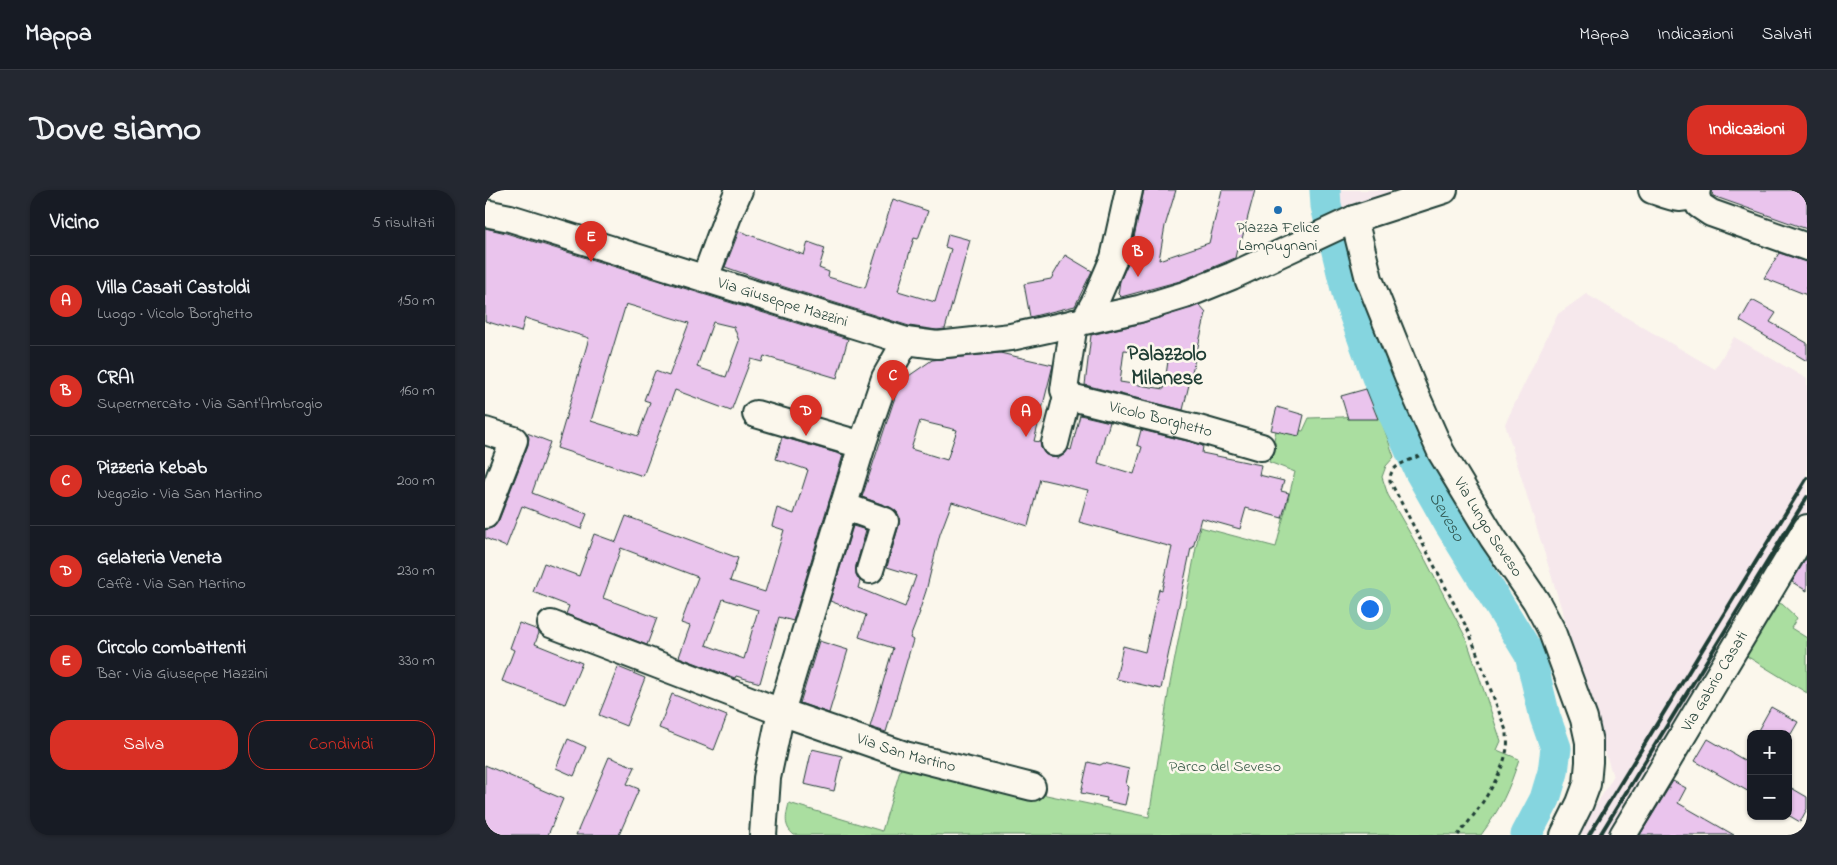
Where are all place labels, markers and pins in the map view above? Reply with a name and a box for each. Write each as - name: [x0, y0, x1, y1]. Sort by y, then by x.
- marker: Piazza Felice Lampugnani: [1272, 204, 1284, 216]
- place label: Piazza Felice Lampugnani: [1236, 216, 1320, 258]
- pin: E: [575, 221, 607, 262]
- pin: B: [1122, 236, 1154, 277]
- pin: C: [877, 360, 909, 401]
- pin: D: [790, 395, 822, 436]
- pin: A: [1010, 396, 1042, 437]

